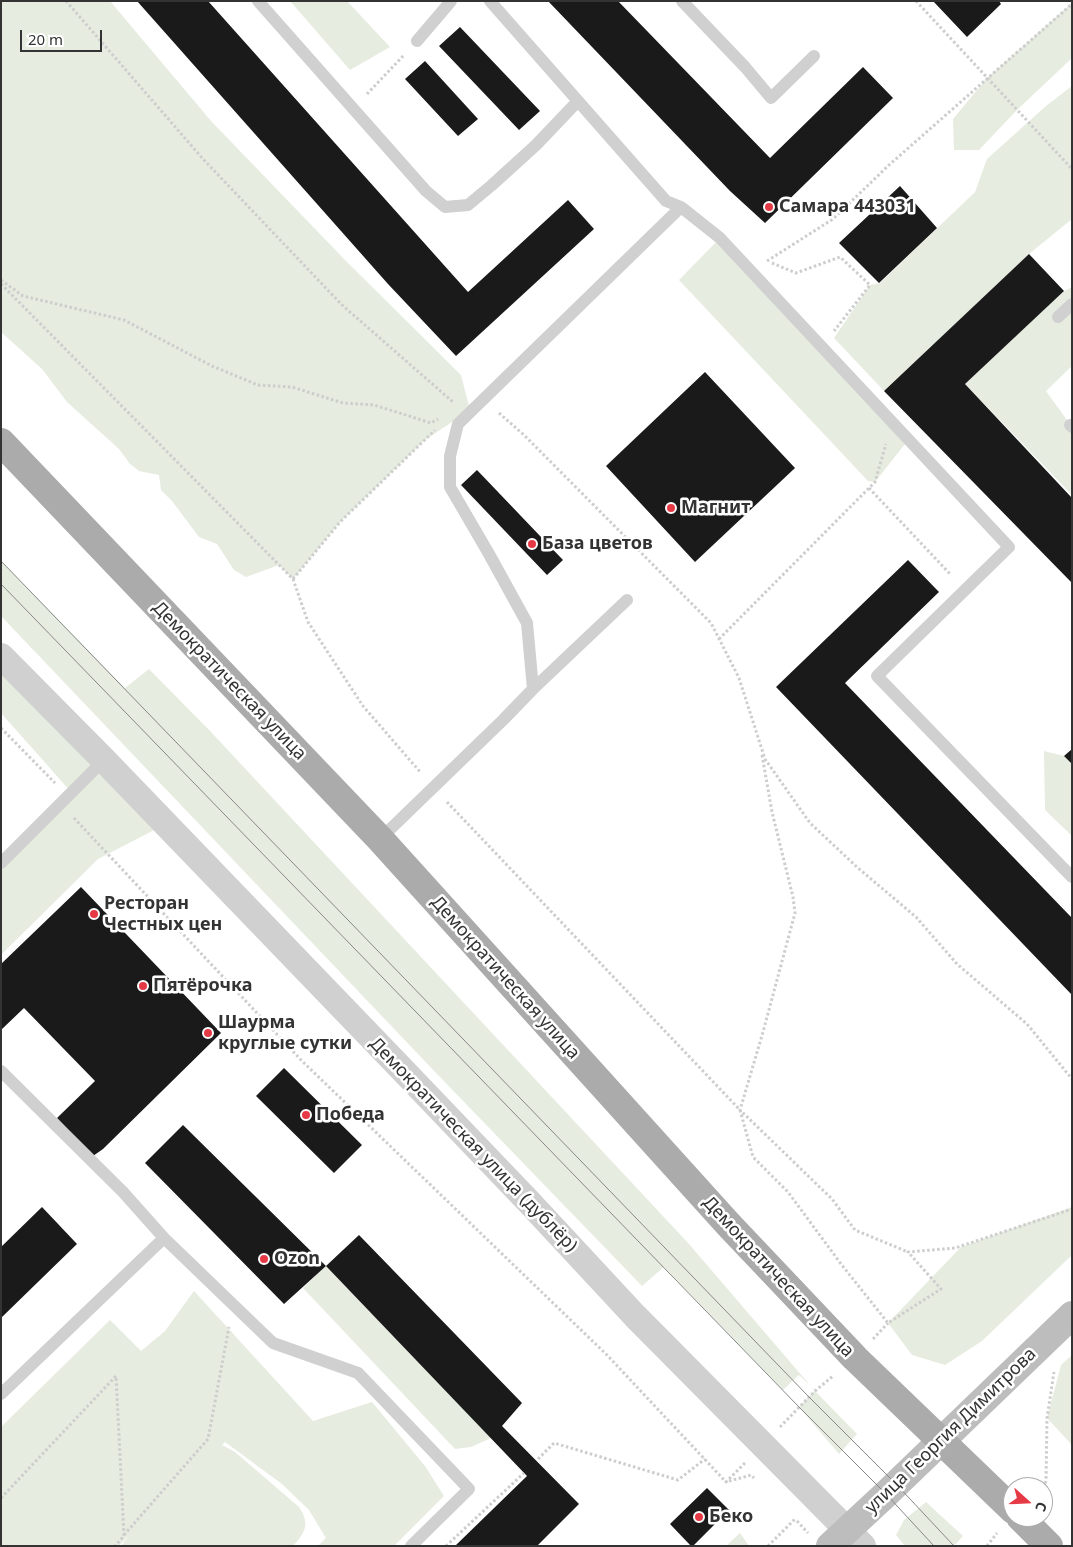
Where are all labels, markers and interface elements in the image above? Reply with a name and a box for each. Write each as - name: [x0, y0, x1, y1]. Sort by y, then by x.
- scale bar: [22, 20, 105, 52]
- text: 20 m: [28, 29, 63, 49]
- place label: Самара 443031: [779, 196, 916, 218]
- marker: Самара 443031: [763, 201, 775, 213]
- place label: Магнит: [681, 497, 750, 519]
- marker: Магнит: [665, 502, 677, 514]
- place label: База цветов: [542, 533, 653, 555]
- marker: База цветов: [526, 538, 538, 550]
- street label: Демократическая улица: [148, 597, 310, 765]
- street label: Демократическая улица: [426, 892, 584, 1064]
- place label: Ресторан Честных цен: [104, 893, 222, 936]
- marker: Ресторан Честных цен: [88, 908, 100, 920]
- place label: Пятёрочка: [153, 975, 252, 997]
- marker: Пятёрочка: [137, 980, 149, 992]
- place label: Шаурма круглые сутки: [218, 1012, 352, 1054]
- marker: Шаурма круглые сутки: [202, 1027, 214, 1039]
- street label: Демократическая улица (дублёр): [365, 1033, 581, 1257]
- place label: Победа: [316, 1104, 385, 1126]
- marker: Победа: [300, 1109, 312, 1121]
- street label: Демократическая улица: [698, 1192, 858, 1362]
- place label: Ozon: [274, 1248, 320, 1270]
- marker: Ozon: [258, 1253, 270, 1265]
- street label: улица Георгия Димитрова: [861, 1344, 1041, 1518]
- north arrow: [1003, 1477, 1053, 1527]
- text: С: [1031, 1499, 1052, 1514]
- place label: Беко: [709, 1506, 753, 1528]
- marker: Беко: [693, 1511, 705, 1523]

